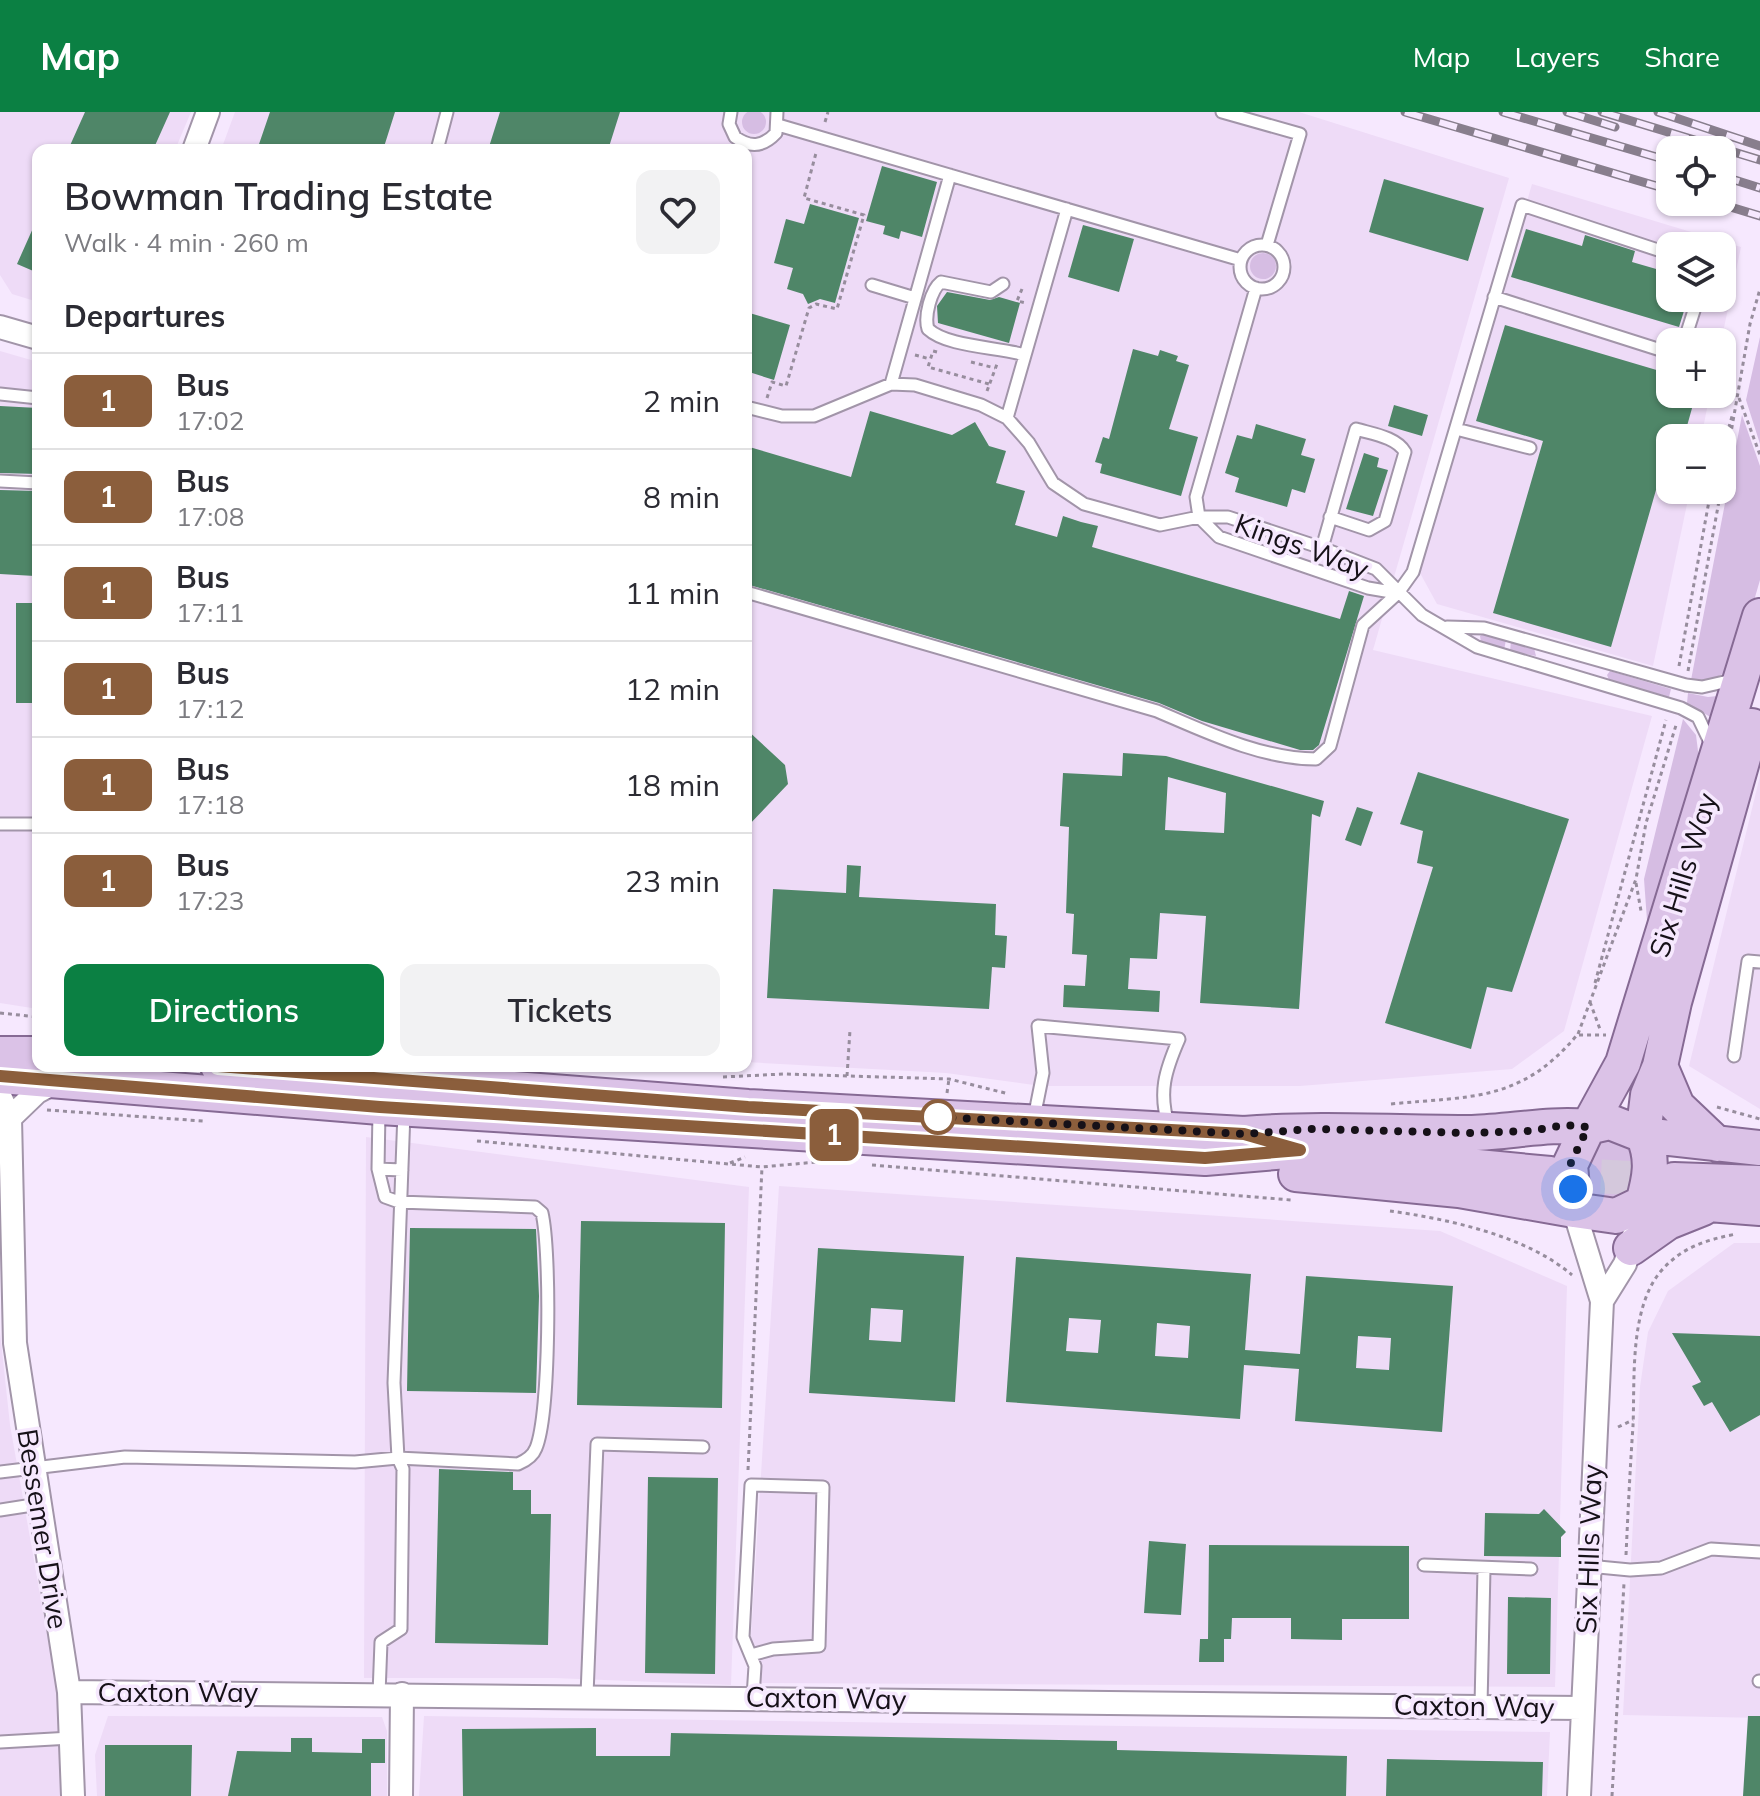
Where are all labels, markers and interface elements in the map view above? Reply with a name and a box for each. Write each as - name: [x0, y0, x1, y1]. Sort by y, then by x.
- text: Map: [40, 32, 120, 80]
- text: Map: [1413, 39, 1470, 74]
- text: Layers: [1514, 39, 1600, 74]
- text: Share: [1644, 39, 1720, 74]
- map controls: [1656, 136, 1736, 504]
- button: locate: [1656, 136, 1736, 216]
- button: heart: [636, 170, 720, 254]
- text: Bowman Trading Estate: [64, 172, 493, 220]
- text: Walk · 4 min · 260 m: [64, 226, 309, 259]
- button: layers: [1656, 232, 1736, 312]
- text: Departures: [64, 297, 225, 335]
- button: +: [1656, 328, 1736, 408]
- text: Bus: [176, 366, 230, 404]
- text: 2 min: [643, 382, 720, 420]
- text: 1: [100, 383, 116, 418]
- text: 17:02: [176, 404, 244, 437]
- button: −: [1656, 424, 1736, 504]
- text: Bus: [176, 462, 230, 500]
- text: 8 min: [643, 478, 720, 516]
- text: 1: [100, 479, 116, 514]
- text: 17:08: [176, 500, 244, 533]
- street label: Kings Way: [1230, 505, 1374, 586]
- text: Bus: [176, 558, 230, 596]
- text: 11 min: [625, 574, 720, 612]
- text: 1: [100, 575, 116, 610]
- text: 17:11: [176, 596, 244, 629]
- text: Bus: [176, 654, 230, 692]
- text: 12 min: [625, 670, 720, 708]
- text: 1: [100, 671, 116, 706]
- text: 17:12: [176, 692, 244, 725]
- text: Bus: [176, 750, 230, 788]
- text: 18 min: [625, 766, 720, 804]
- text: 1: [100, 767, 116, 802]
- text: 17:18: [176, 788, 244, 821]
- street label: Six Hills Way: [1641, 788, 1724, 961]
- text: Bus: [176, 846, 230, 884]
- text: 23 min: [625, 862, 720, 900]
- text: 1: [100, 863, 116, 898]
- text: 17:23: [176, 884, 244, 917]
- button: Directions: [64, 964, 384, 1056]
- button: Tickets: [400, 964, 720, 1056]
- unlabelled marker: [921, 1100, 955, 1134]
- line badge: 1: [808, 1109, 860, 1161]
- text: 1: [826, 1117, 842, 1152]
- your location: [1553, 1169, 1593, 1209]
- street label: Bessemer Drive: [10, 1426, 77, 1632]
- street label: Six Hills Way: [1568, 1463, 1609, 1635]
- street label: Caxton Way: [98, 1674, 259, 1709]
- street label: Caxton Way: [745, 1679, 907, 1716]
- street label: Caxton Way: [1393, 1687, 1555, 1724]

